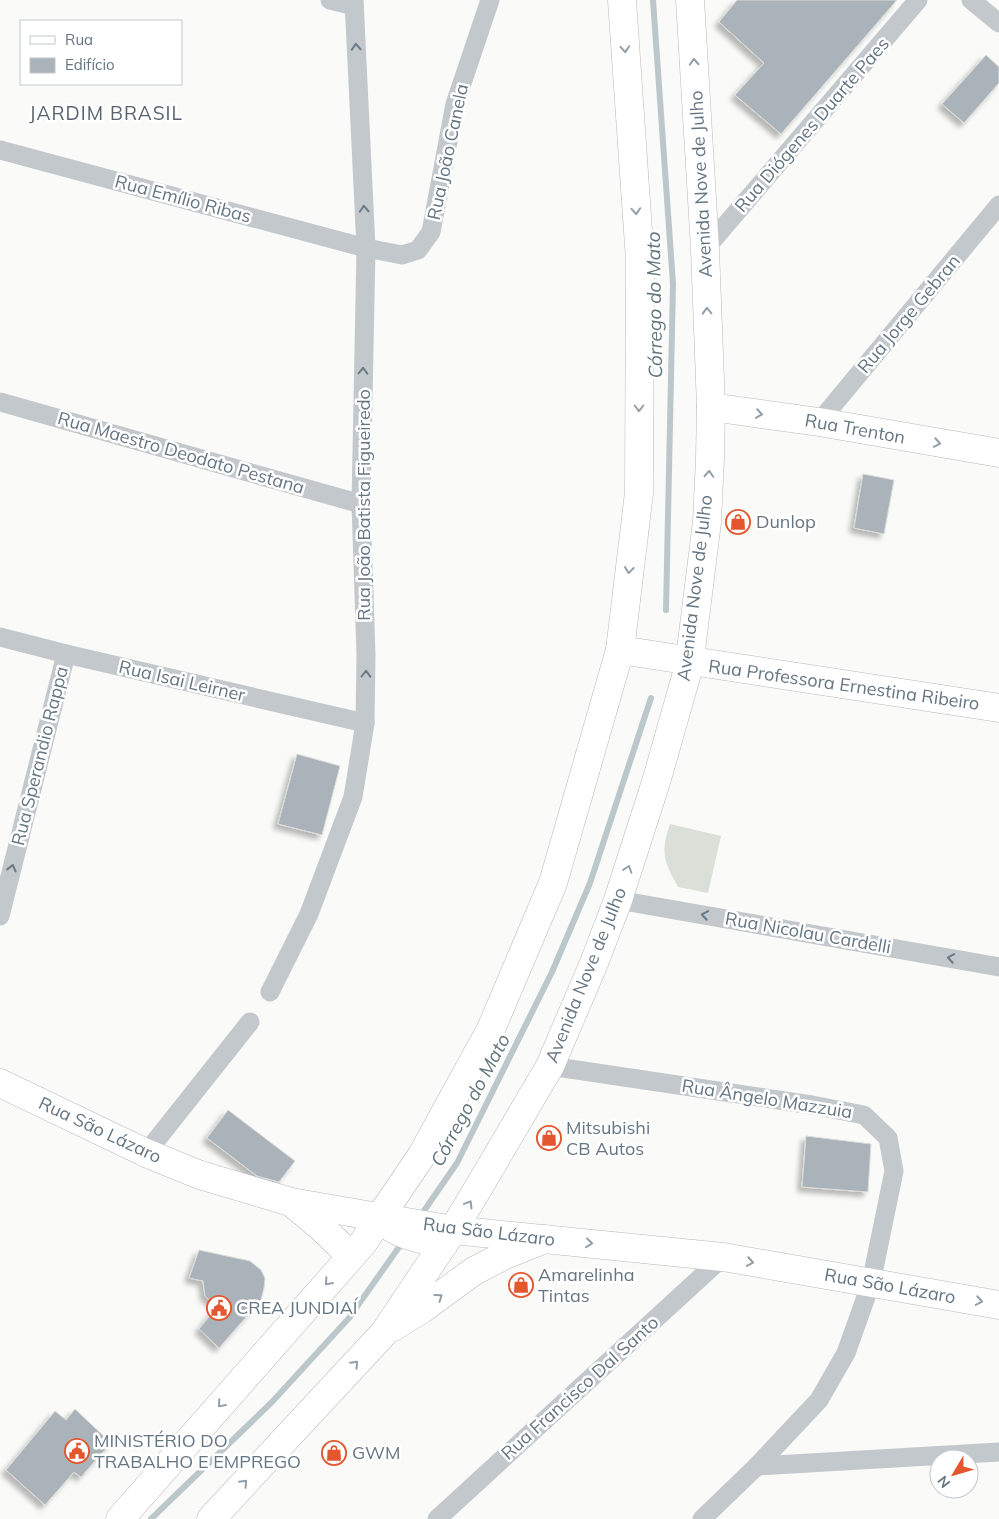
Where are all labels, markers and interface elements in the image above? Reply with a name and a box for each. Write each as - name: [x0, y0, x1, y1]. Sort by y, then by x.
- legend: [20, 20, 182, 85]
- text: Rua: [65, 30, 93, 49]
- street label: Rua Diógenes Duarte Paes: [729, 33, 894, 217]
- one-way arrow: [350, 42, 361, 50]
- one-way arrow: [620, 45, 631, 53]
- text: Edifício: [65, 55, 115, 74]
- one-way arrow: [688, 57, 699, 65]
- street label: Rua João Canela: [422, 82, 473, 222]
- street label: Avenida Nove de Julho: [684, 90, 717, 278]
- district label: JARDIM BRASIL: [29, 101, 183, 125]
- street label: Rua Emílio Ribas: [113, 169, 254, 228]
- one-way arrow: [358, 205, 369, 213]
- one-way arrow: [631, 207, 642, 215]
- water label: Córrego do Mato: [641, 231, 667, 379]
- street label: Rua Jorge Gebran: [852, 250, 965, 378]
- one-way arrow: [702, 307, 713, 315]
- one-way arrow: [358, 367, 368, 375]
- street label: Rua João Batista Figueiredo: [352, 389, 375, 621]
- one-way arrow: [634, 404, 644, 412]
- street label: Rua Maestro Deodato Pestana: [55, 406, 307, 499]
- one-way arrow: [755, 408, 764, 418]
- street label: Rua Trenton: [803, 408, 907, 449]
- one-way arrow: [932, 437, 941, 447]
- one-way arrow: [704, 469, 715, 477]
- street label: Avenida Nove de Julho: [672, 494, 717, 682]
- shop icon: Dunlop: [725, 509, 751, 535]
- place label: Dunlop: [756, 510, 816, 533]
- one-way arrow: [624, 566, 635, 574]
- street label: Rua Professora Ernestina Ribeiro: [707, 654, 981, 715]
- street label: Rua Isai Leirner: [117, 655, 248, 706]
- street label: Rua Sperandio Rappa: [6, 664, 73, 848]
- one-way arrow: [361, 670, 371, 678]
- one-way arrow: [6, 864, 17, 873]
- one-way arrow: [622, 865, 632, 873]
- street label: Avenida Nove de Julho: [540, 884, 631, 1066]
- street label: Rua Nicolau Cardelli: [723, 907, 893, 958]
- one-way arrow: [700, 911, 709, 921]
- one-way arrow: [947, 954, 955, 964]
- water label: Córrego do Mato: [425, 1029, 515, 1170]
- street label: Rua Ângelo Mazzuia: [680, 1074, 854, 1123]
- street label: Rua São Lázaro: [35, 1091, 165, 1168]
- place label: Mitsubishi CB Autos: [566, 1116, 650, 1160]
- shop icon: Mitsubishi CB Autos: [536, 1125, 562, 1151]
- one-way arrow: [462, 1200, 472, 1209]
- street label: Rua São Lázaro: [422, 1212, 556, 1251]
- one-way arrow: [585, 1238, 593, 1249]
- one-way arrow: [746, 1256, 755, 1266]
- place label: Amarelinha Tintas: [538, 1263, 635, 1307]
- street label: Rua São Lázaro: [823, 1263, 957, 1308]
- shop icon: Amarelinha Tintas: [508, 1272, 534, 1298]
- one-way arrow: [325, 1277, 334, 1286]
- one-way arrow: [433, 1294, 443, 1303]
- public building icon: CREA JUNDIAÍ: [206, 1295, 232, 1321]
- place label: CREA JUNDIAÍ: [236, 1296, 359, 1319]
- one-way arrow: [975, 1296, 984, 1306]
- street label: Rua Francisco Dal Santo: [496, 1311, 663, 1464]
- one-way arrow: [349, 1361, 358, 1370]
- one-way arrow: [218, 1399, 227, 1408]
- place label: MINISTÉRIO DO TRABALHO E EMPREGO: [94, 1429, 301, 1473]
- public building icon: MINISTÉRIO DO TRABALHO E EMPREGO: [64, 1438, 90, 1464]
- shop icon: GWM: [321, 1440, 347, 1466]
- place label: GWM: [352, 1441, 400, 1464]
- north arrow: [929, 1449, 979, 1499]
- text: N: [933, 1472, 954, 1492]
- one-way arrow: [238, 1480, 247, 1489]

